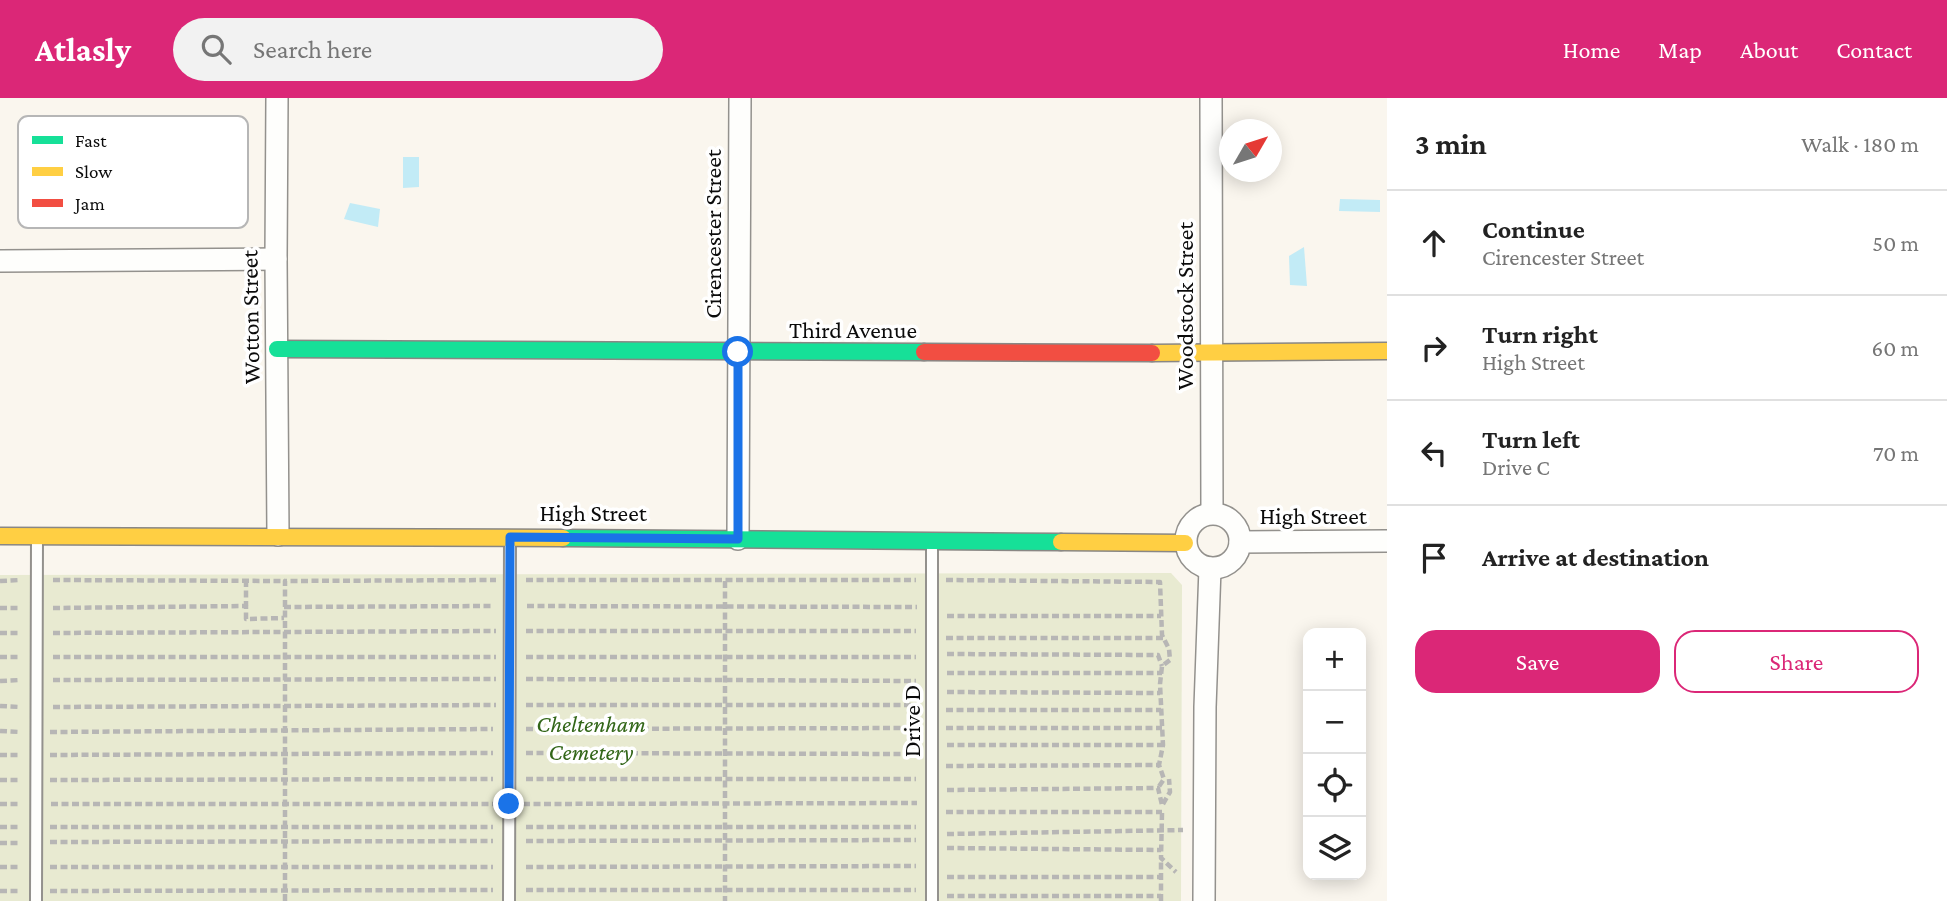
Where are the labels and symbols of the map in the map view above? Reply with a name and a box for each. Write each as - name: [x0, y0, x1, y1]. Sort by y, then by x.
- legend: [18, 116, 248, 228]
- north arrow: [1219, 119, 1282, 182]
- text: Fast: [75, 130, 107, 151]
- street label: Cirencester Street: [699, 148, 726, 319]
- text: Slow: [75, 161, 112, 182]
- text: Jam: [73, 193, 105, 214]
- street label: Woodstock Street: [1171, 221, 1198, 390]
- street label: Wotton Street: [235, 249, 265, 384]
- street label: Third Avenue: [789, 316, 917, 343]
- route start: [722, 336, 753, 367]
- street label: High Street: [539, 499, 648, 526]
- street label: High Street: [1259, 502, 1368, 529]
- street label: Drive D: [898, 685, 925, 757]
- park label: Cheltenham Cemetery: [536, 710, 646, 765]
- route end: [493, 788, 524, 819]

